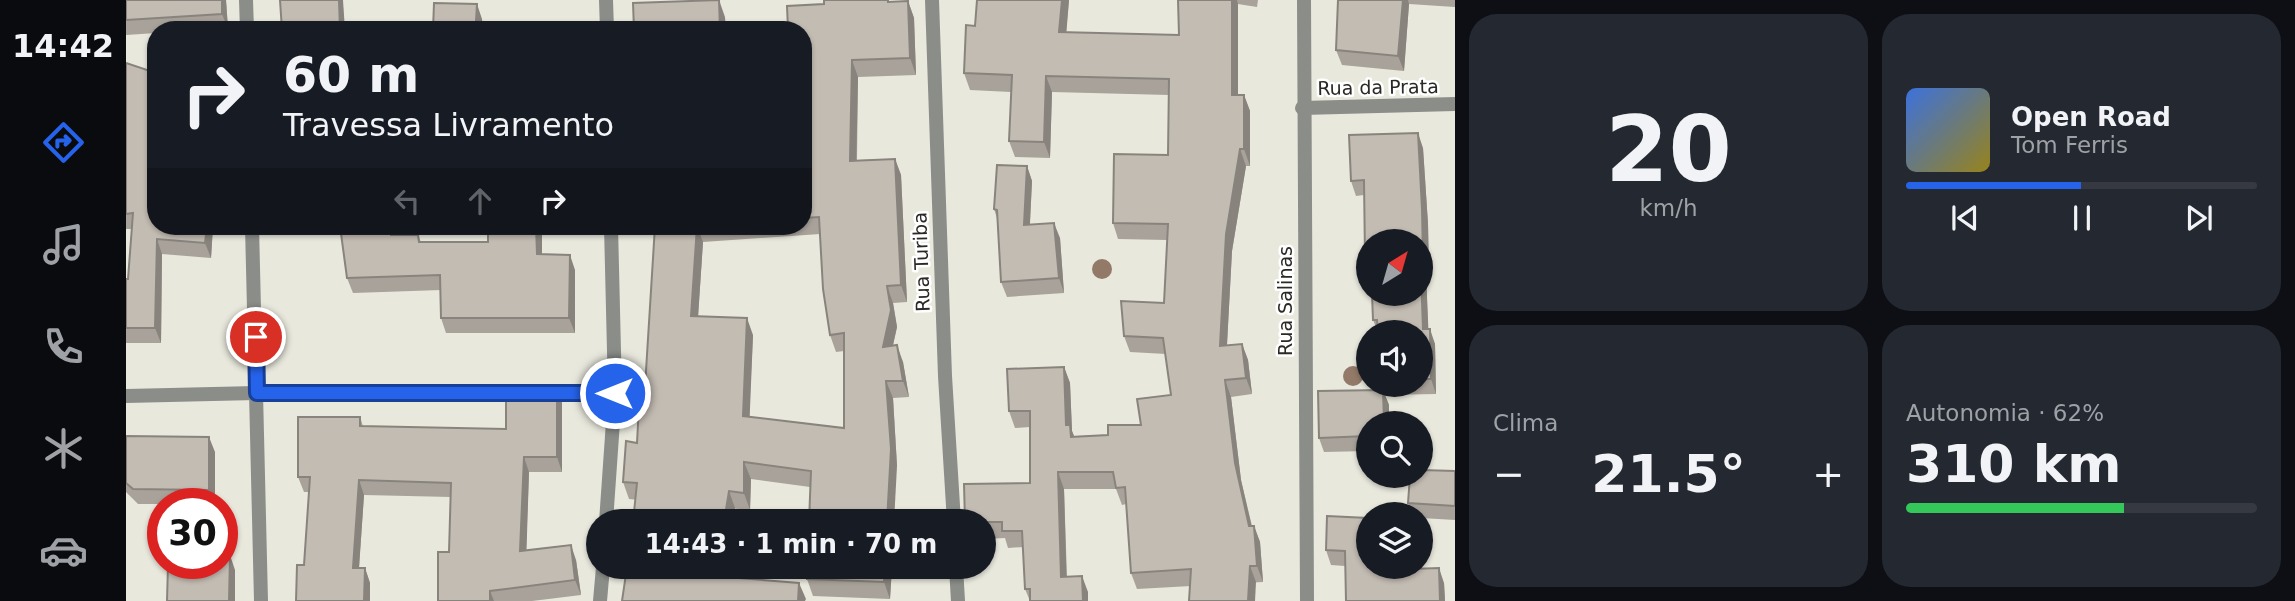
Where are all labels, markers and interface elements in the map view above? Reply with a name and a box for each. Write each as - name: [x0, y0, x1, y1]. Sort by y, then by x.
- text: 14:42: [12, 27, 114, 65]
- text: 60 m: [283, 47, 419, 104]
- icon: right: [168, 49, 259, 140]
- street label: Rua da Prata: [1317, 75, 1439, 99]
- text: 20: [1605, 97, 1732, 202]
- text: Open Road: [2011, 102, 2171, 132]
- text: Travessa Livramento: [283, 106, 614, 144]
- icon: directions: [39, 118, 88, 167]
- text: Tom Ferris: [2011, 132, 2128, 158]
- icon: left: [388, 182, 426, 220]
- icon: ahead: [461, 182, 499, 220]
- icon: right: [534, 182, 572, 220]
- text: km/h: [1639, 195, 1698, 221]
- icon: previous: [1946, 199, 1984, 237]
- icon: pause: [2063, 199, 2101, 237]
- icon: next: [2180, 199, 2218, 237]
- street label: Rua Turiba: [908, 212, 934, 312]
- icon: music: [39, 220, 88, 269]
- north arrow: [1356, 229, 1433, 306]
- map controls: [1356, 229, 1433, 579]
- street label: Rua Salinas: [1274, 246, 1296, 356]
- pin: [226, 307, 286, 367]
- icon: arrive: [237, 318, 275, 356]
- button: sound: [1356, 320, 1433, 397]
- icon: phone: [39, 322, 88, 371]
- position arrow: [578, 356, 652, 430]
- text: Autonomia · 62%: [1906, 400, 2104, 426]
- text: Clima: [1493, 410, 1558, 436]
- button: search: [1356, 411, 1433, 488]
- icon: climate: [39, 424, 88, 473]
- text: 310 km: [1906, 434, 2121, 494]
- text: 21.5°: [1591, 444, 1746, 504]
- text: −: [1493, 452, 1525, 496]
- text: +: [1812, 452, 1844, 496]
- speed limit sign: 30: [147, 488, 238, 579]
- button: layers: [1356, 502, 1433, 579]
- icon: car: [39, 526, 88, 575]
- text: 14:43 · 1 min · 70 m: [645, 529, 937, 559]

